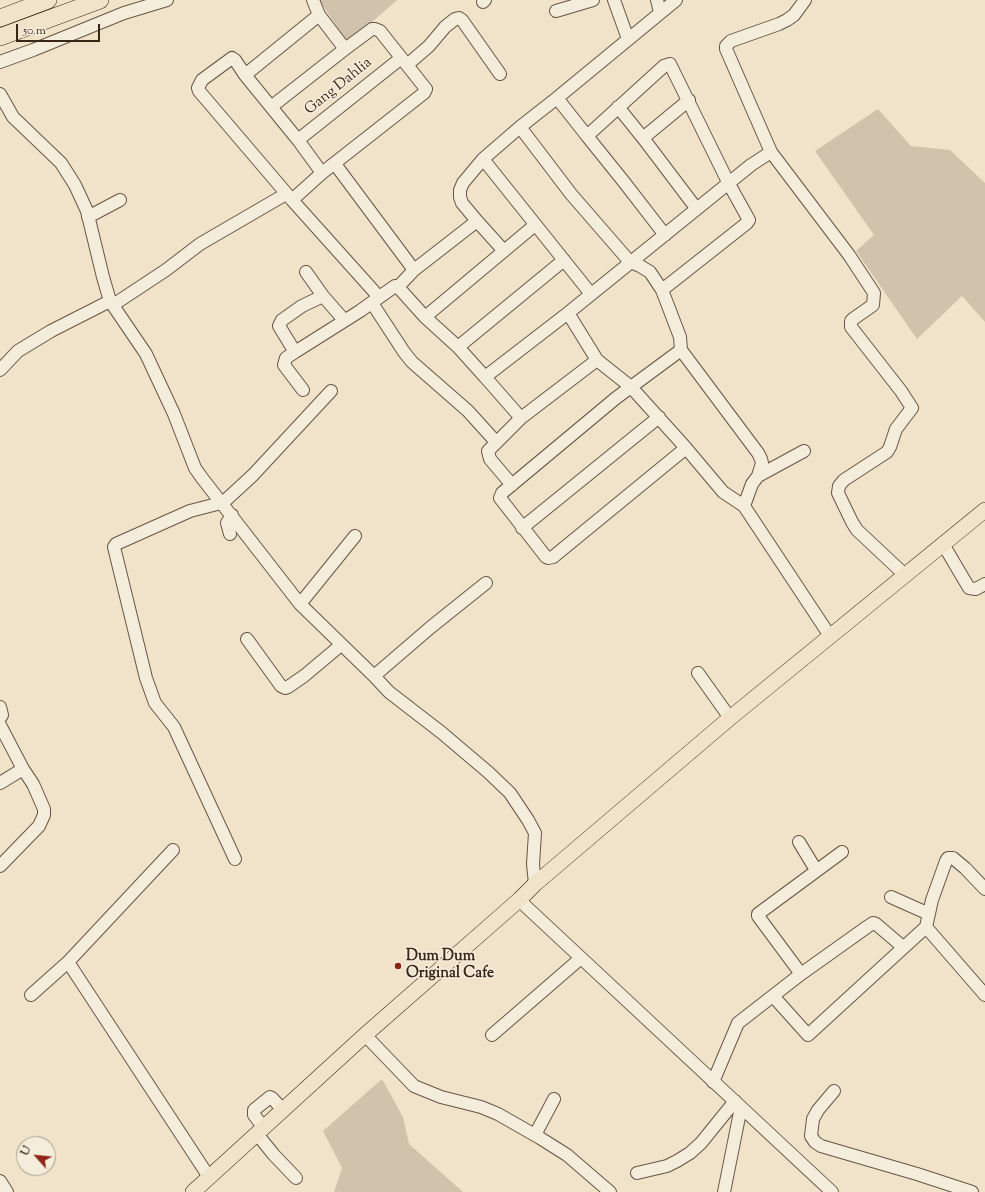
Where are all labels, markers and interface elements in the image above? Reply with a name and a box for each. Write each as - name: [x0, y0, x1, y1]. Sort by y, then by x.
- scale bar: [18, 16, 102, 42]
- text: 50 m: [23, 22, 46, 40]
- street label: Gang Dahlia: [302, 54, 376, 120]
- place label: Dum Dum Original Cafe: [406, 948, 494, 983]
- marker: Dum Dum Original Cafe: [393, 961, 403, 971]
- north arrow: [16, 1136, 56, 1176]
- text: U: [17, 1143, 35, 1159]

